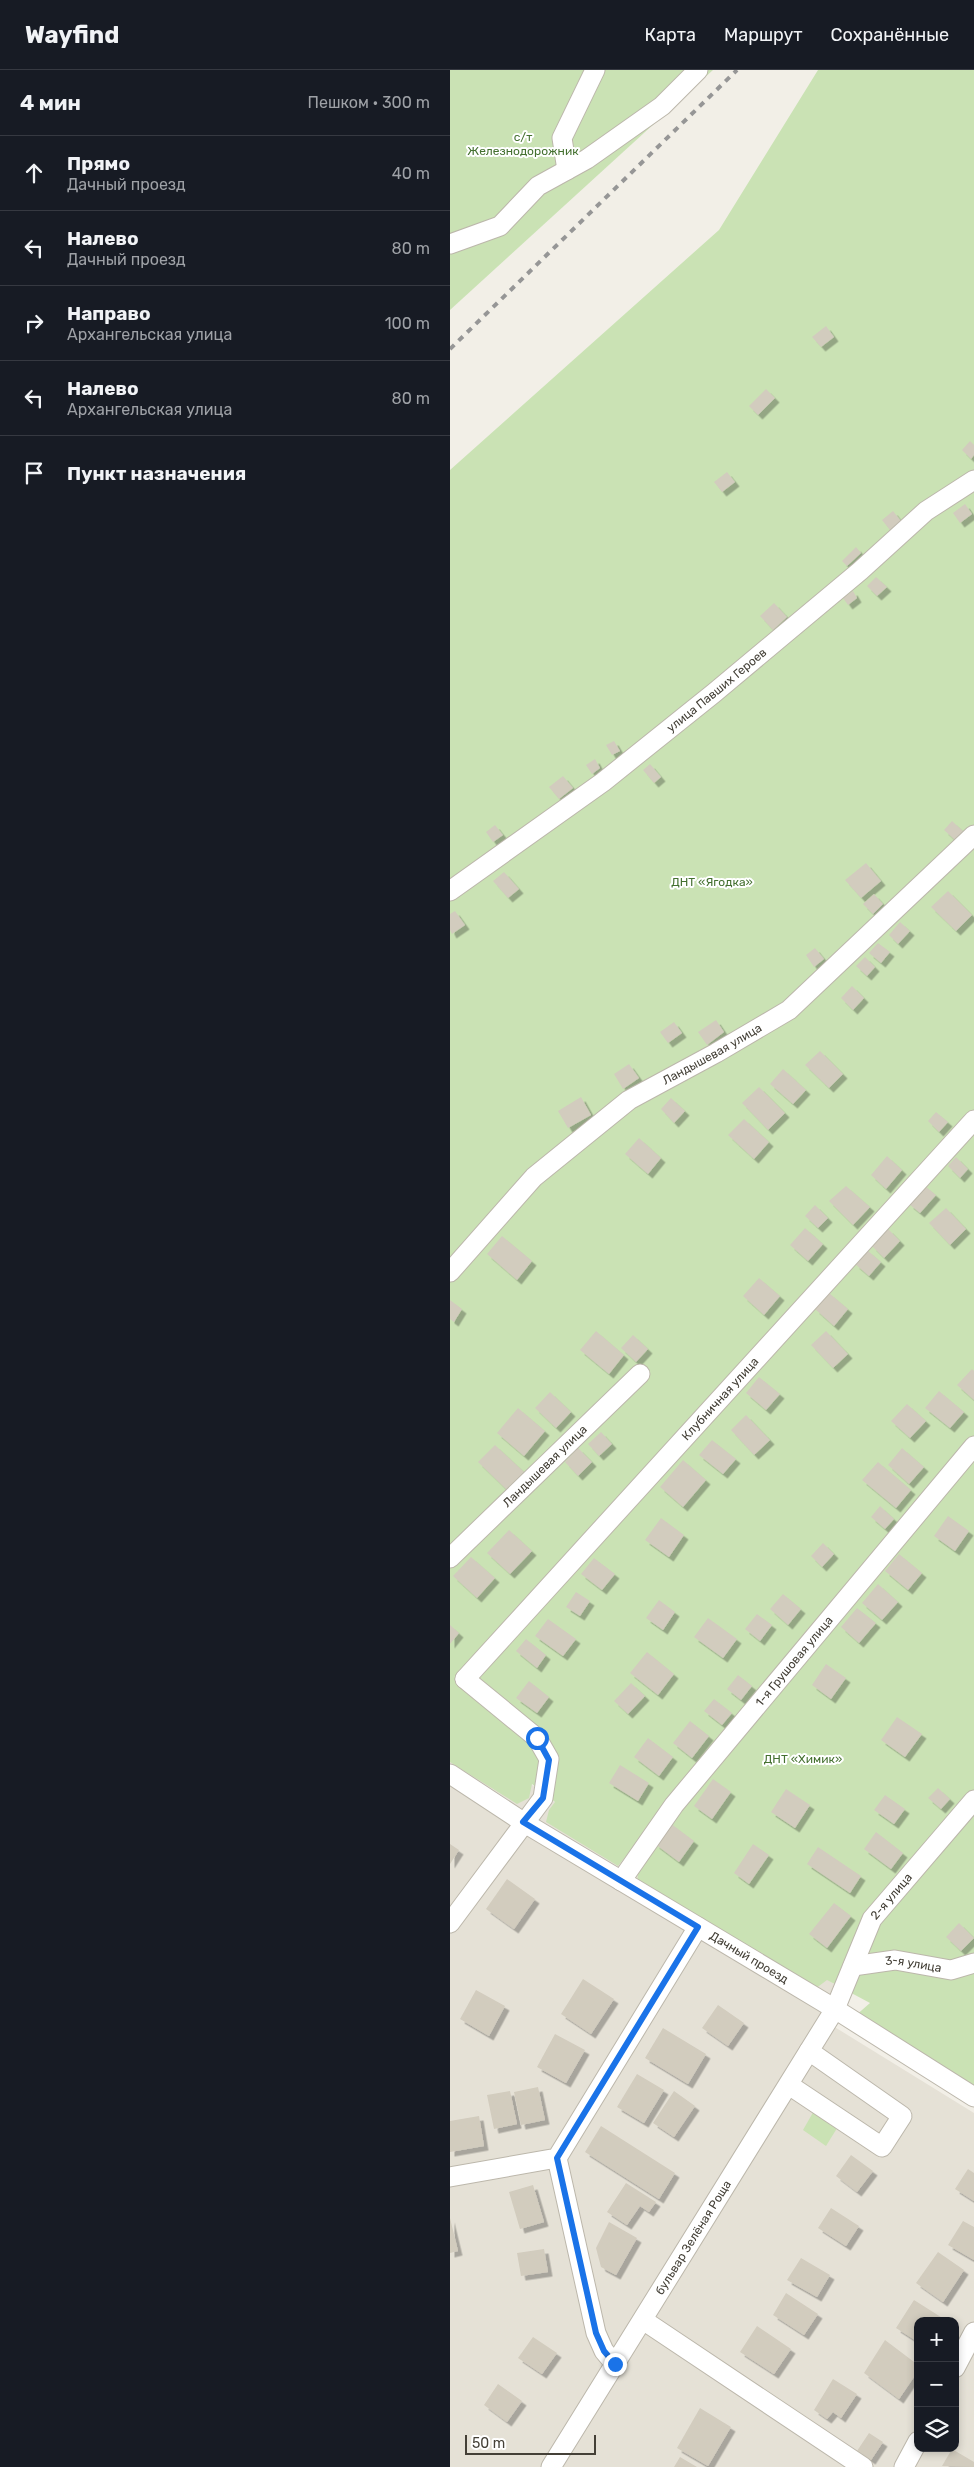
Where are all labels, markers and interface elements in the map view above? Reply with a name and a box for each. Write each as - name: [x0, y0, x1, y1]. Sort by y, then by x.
- text: Wayfind: [25, 21, 119, 49]
- text: Карта: [645, 24, 696, 46]
- text: Маршрут: [724, 24, 803, 46]
- text: Сохранённые: [831, 24, 949, 46]
- text: 4 мин: [20, 90, 81, 115]
- text: Пешком · 300 m: [308, 93, 430, 112]
- park label: с/т Железнодорожник: [467, 130, 579, 158]
- text: Прямо: [67, 152, 130, 175]
- icon: ahead: [20, 159, 48, 187]
- text: 40 m: [392, 164, 430, 183]
- text: Дачный проезд: [67, 175, 186, 194]
- text: Налево: [67, 227, 139, 250]
- icon: left: [20, 234, 48, 262]
- text: 80 m: [392, 239, 430, 258]
- text: Дачный проезд: [67, 250, 186, 269]
- text: Направо: [67, 302, 151, 325]
- icon: right: [20, 309, 48, 337]
- text: 100 m: [385, 314, 430, 333]
- text: Архангельская улица: [67, 325, 232, 344]
- text: Налево: [67, 377, 139, 400]
- icon: left: [20, 384, 48, 412]
- text: 80 m: [392, 389, 430, 408]
- text: Архангельская улица: [67, 400, 232, 419]
- icon: arrive: [20, 459, 48, 487]
- text: Пункт назначения: [67, 462, 246, 485]
- street label: улица Павших Героев: [664, 645, 769, 735]
- park label: ДНТ «Ягодка»: [671, 875, 753, 889]
- street label: Ландышевая улица: [660, 1021, 764, 1088]
- street label: Клубничная улица: [679, 1354, 762, 1443]
- street label: Ландышевая улица: [500, 1422, 590, 1510]
- street label: 1-я Грушовая улица: [753, 1613, 836, 1709]
- route start: [526, 1727, 549, 1750]
- park label: ДНТ «Химик»: [764, 1752, 842, 1766]
- street label: 2-я улица: [868, 1870, 915, 1922]
- street label: Дачный проезд: [707, 1929, 791, 1986]
- street label: 3-я улица: [884, 1953, 943, 1975]
- street label: бульвар Зелёная Роща: [653, 2178, 734, 2297]
- map controls: [914, 2317, 959, 2452]
- button: +: [914, 2317, 959, 2362]
- route end: [604, 2353, 627, 2376]
- button: −: [914, 2362, 959, 2407]
- button: layers: [914, 2407, 959, 2452]
- scale bar: [465, 2432, 596, 2455]
- text: 50 m: [472, 2435, 505, 2452]

